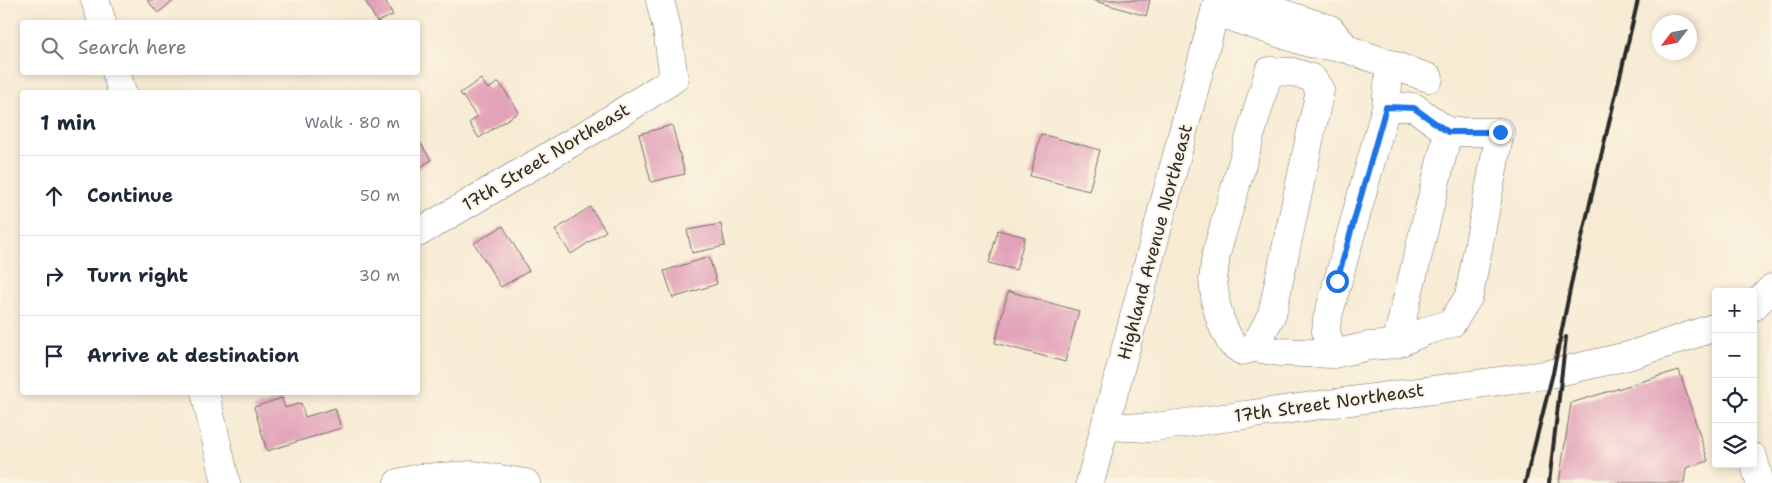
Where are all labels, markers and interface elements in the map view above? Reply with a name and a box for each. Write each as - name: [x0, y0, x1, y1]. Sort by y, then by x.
- north arrow: [1652, 15, 1697, 60]
- search box: [20, 20, 420, 75]
- icon: search: [38, 34, 66, 62]
- text: Search here: [78, 35, 187, 60]
- street label: 17th Street Northeast: [458, 97, 634, 217]
- text: 1 min: [40, 109, 96, 137]
- text: Walk · 80 m: [305, 112, 400, 133]
- street label: Highland Avenue Northeast: [1112, 121, 1198, 362]
- route end: [1489, 121, 1512, 144]
- icon: ahead: [40, 182, 68, 210]
- text: Continue: [87, 183, 173, 208]
- text: 50 m: [360, 185, 400, 206]
- icon: right: [40, 262, 68, 290]
- text: Turn right: [87, 263, 188, 288]
- text: 30 m: [359, 265, 400, 286]
- route start: [1326, 270, 1349, 293]
- map controls: [1712, 288, 1757, 468]
- button: +: [1712, 288, 1757, 333]
- button: −: [1712, 333, 1757, 378]
- icon: arrive: [40, 342, 68, 370]
- text: Arrive at destination: [87, 343, 299, 368]
- street label: 17th Street Northeast: [1233, 378, 1426, 428]
- button: locate: [1712, 378, 1757, 423]
- button: layers: [1712, 423, 1757, 468]

